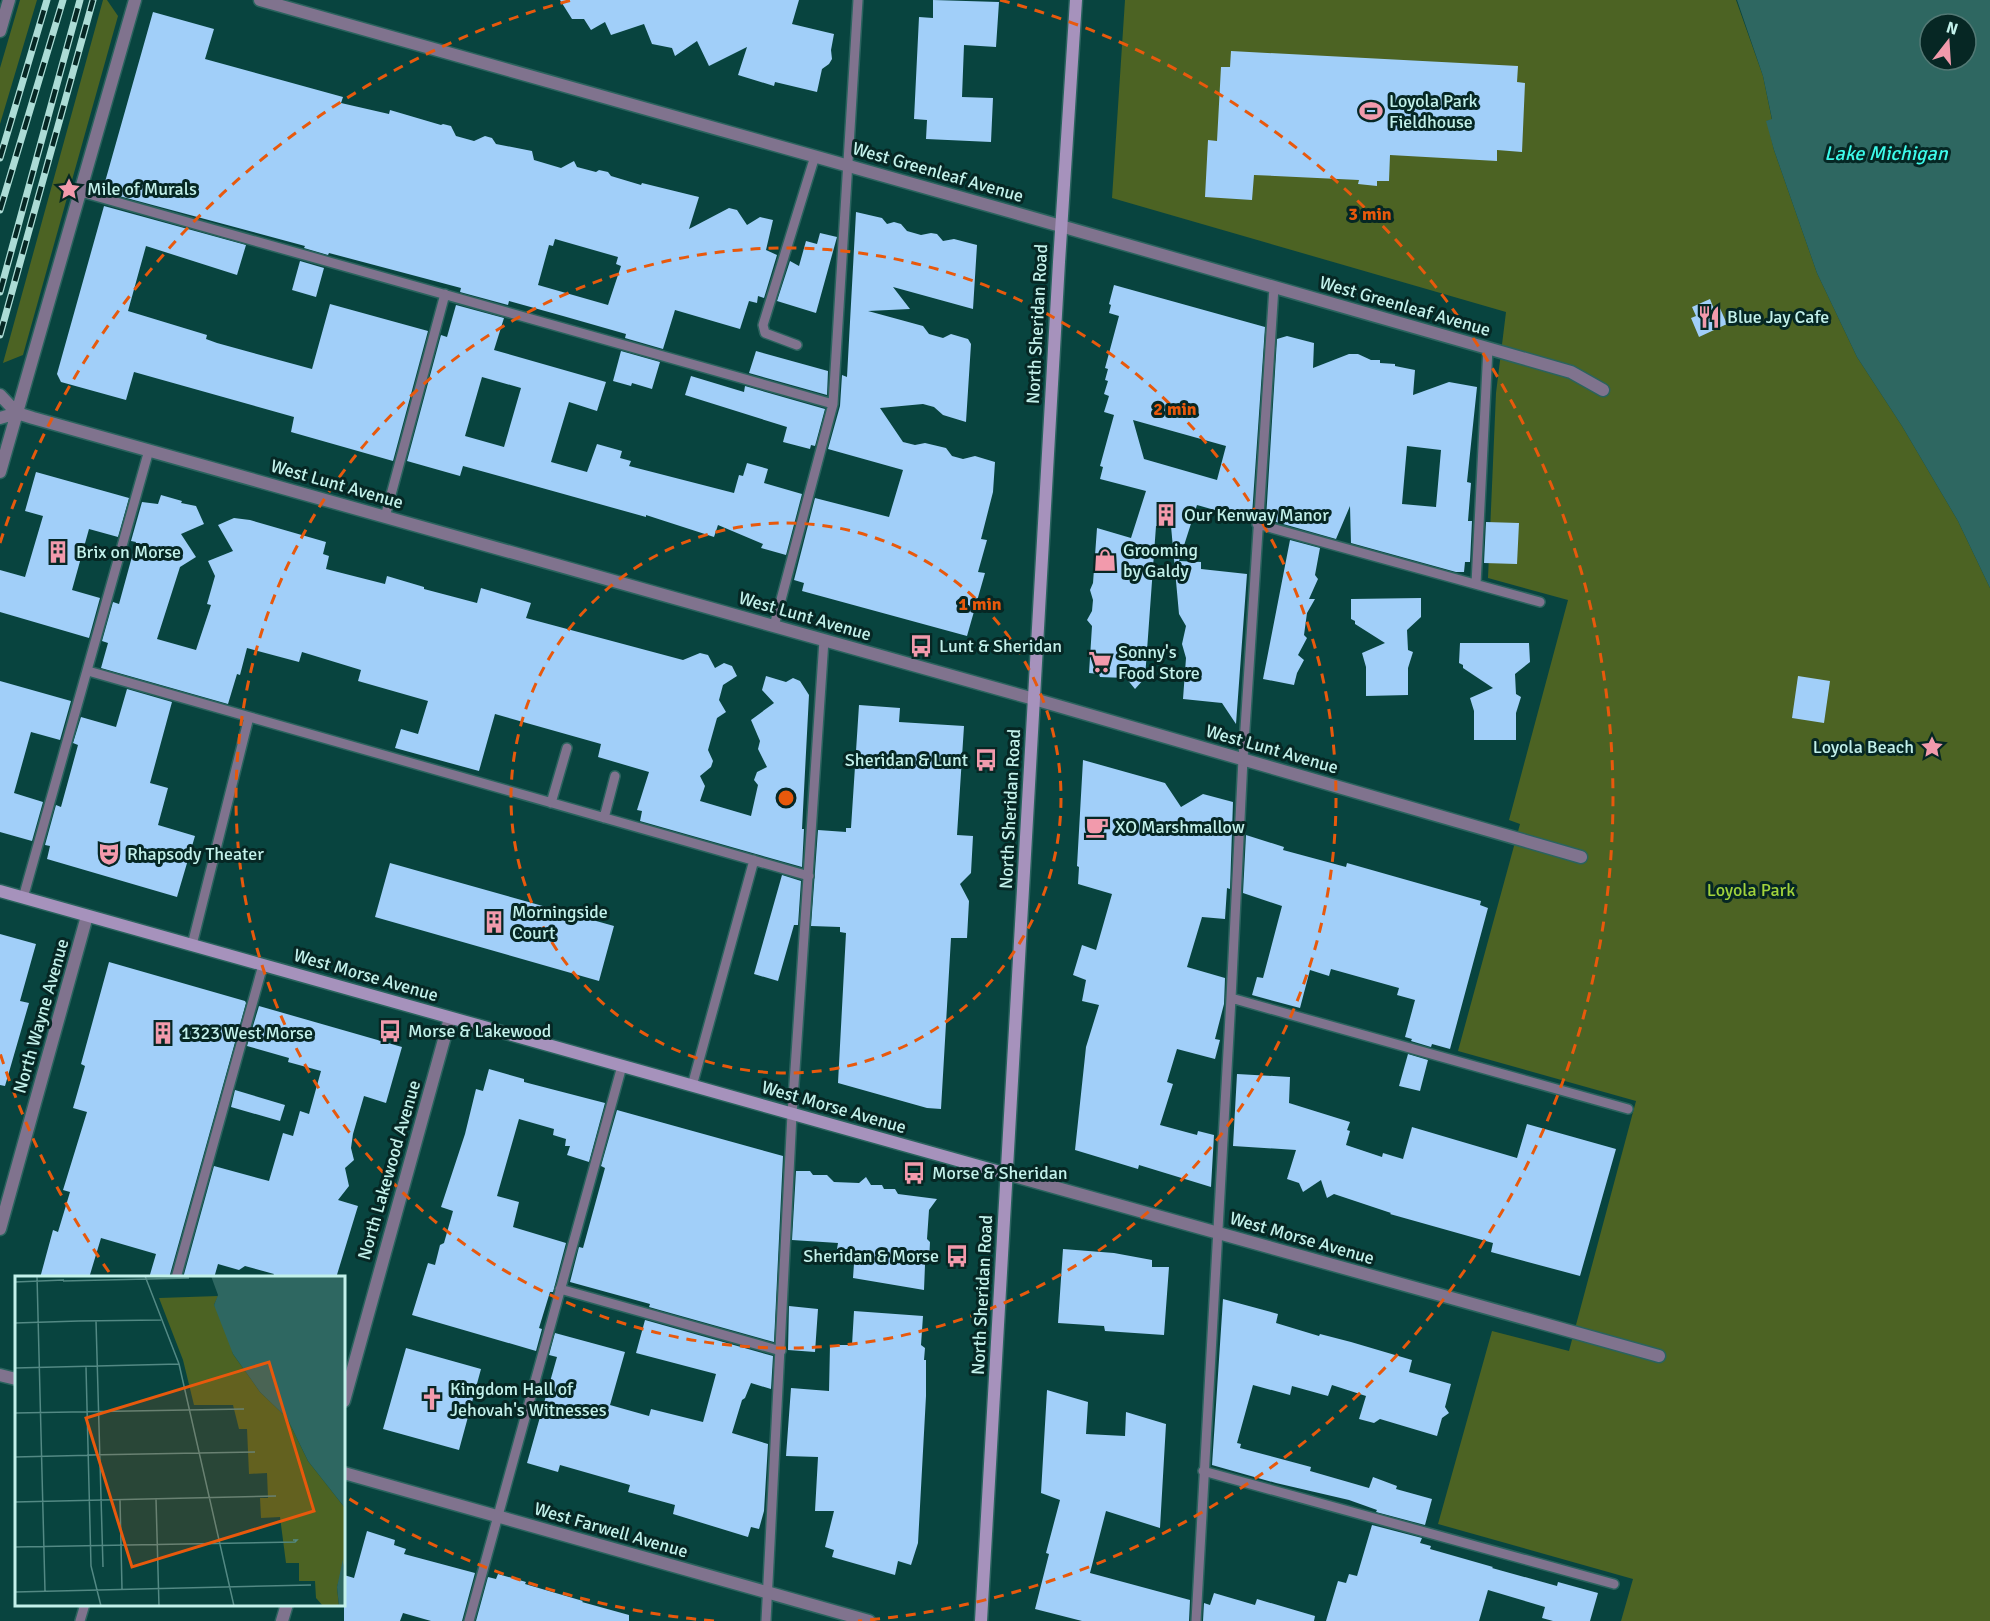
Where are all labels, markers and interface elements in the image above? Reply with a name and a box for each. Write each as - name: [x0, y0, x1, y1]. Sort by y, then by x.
- north arrow: [1918, 12, 1978, 72]
- text: N: [1944, 17, 1960, 40]
- place label: Loyola Park Fieldhouse: [1389, 90, 1478, 133]
- sports icon: Loyola Park Fieldhouse: [1358, 98, 1384, 124]
- street label: West Greenleaf Avenue: [850, 137, 1026, 207]
- water label: Lake Michigan: [1824, 141, 1949, 166]
- place icon: Mile of Murals: [56, 176, 82, 202]
- place label: Mile of Murals: [87, 178, 197, 200]
- text: 3 min: [1348, 203, 1392, 225]
- street label: North Sheridan Road: [1022, 243, 1052, 405]
- street label: West Greenleaf Avenue: [1317, 271, 1493, 341]
- restaurant icon: Blue Jay Cafe: [1696, 304, 1722, 330]
- place label: Blue Jay Cafe: [1727, 306, 1829, 328]
- text: 2 min: [1153, 398, 1197, 420]
- street label: West Lunt Avenue: [268, 455, 406, 513]
- building icon: Our Kenway Manor: [1153, 502, 1179, 528]
- place label: Our Kenway Manor: [1184, 504, 1329, 526]
- building icon: Brix on Morse: [45, 539, 71, 565]
- place label: Grooming by Galdy: [1123, 539, 1198, 582]
- place label: Brix on Morse: [76, 541, 181, 563]
- shop icon: Grooming by Galdy: [1092, 547, 1118, 573]
- street label: West Lunt Avenue: [736, 587, 874, 645]
- text: 1 min: [958, 593, 1002, 615]
- bus stop icon: Lunt & Sheridan: [908, 633, 934, 659]
- place label: Lunt & Sheridan: [939, 635, 1062, 657]
- place label: Sonny's Food Store: [1118, 641, 1200, 684]
- supermarket icon: Sonny's Food Store: [1087, 649, 1113, 675]
- street label: West Lunt Avenue: [1203, 720, 1341, 778]
- street label: North Sheridan Road: [995, 728, 1025, 890]
- place icon: Loyola Beach: [1919, 734, 1945, 760]
- place label: Loyola Beach: [1813, 736, 1914, 758]
- bus stop icon: Sheridan & Lunt: [973, 747, 999, 773]
- place label: Sheridan & Lunt: [845, 749, 968, 771]
- centre of rings: [776, 788, 796, 808]
- cafe icon: XO Marshmallow: [1084, 814, 1110, 840]
- place label: XO Marshmallow: [1115, 816, 1245, 838]
- theatre icon: Rhapsody Theater: [96, 841, 122, 867]
- place label: Rhapsody Theater: [127, 843, 264, 865]
- park label: Loyola Park: [1707, 879, 1795, 901]
- place label: Morningside Court: [512, 901, 608, 944]
- building icon: Morningside Court: [481, 909, 507, 935]
- street label: North Wayne Avenue: [8, 936, 74, 1096]
- street label: West Morse Avenue: [291, 944, 441, 1006]
- bus stop icon: Morse & Lakewood: [377, 1018, 403, 1044]
- building icon: 1323 West Morse: [150, 1020, 176, 1046]
- place label: Morse & Lakewood: [408, 1020, 551, 1042]
- place label: 1323 West Morse: [181, 1022, 313, 1044]
- street label: West Morse Avenue: [759, 1076, 909, 1138]
- street label: North Lakewood Avenue: [353, 1078, 425, 1262]
- bus stop icon: Morse & Sheridan: [901, 1160, 927, 1186]
- place label: Morse & Sheridan: [932, 1162, 1068, 1184]
- street label: West Morse Avenue: [1227, 1207, 1377, 1269]
- street label: North Sheridan Road: [967, 1214, 997, 1376]
- bus stop icon: Sheridan & Morse: [944, 1243, 970, 1269]
- place label: Sheridan & Morse: [803, 1245, 939, 1267]
- inset map: [15, 1276, 345, 1606]
- place label: Kingdom Hall of Jehovah's Witnesses: [450, 1378, 607, 1421]
- church icon: Kingdom Hall of Jehovah's Witnesses: [419, 1386, 445, 1412]
- street label: West Farwell Avenue: [532, 1498, 690, 1562]

